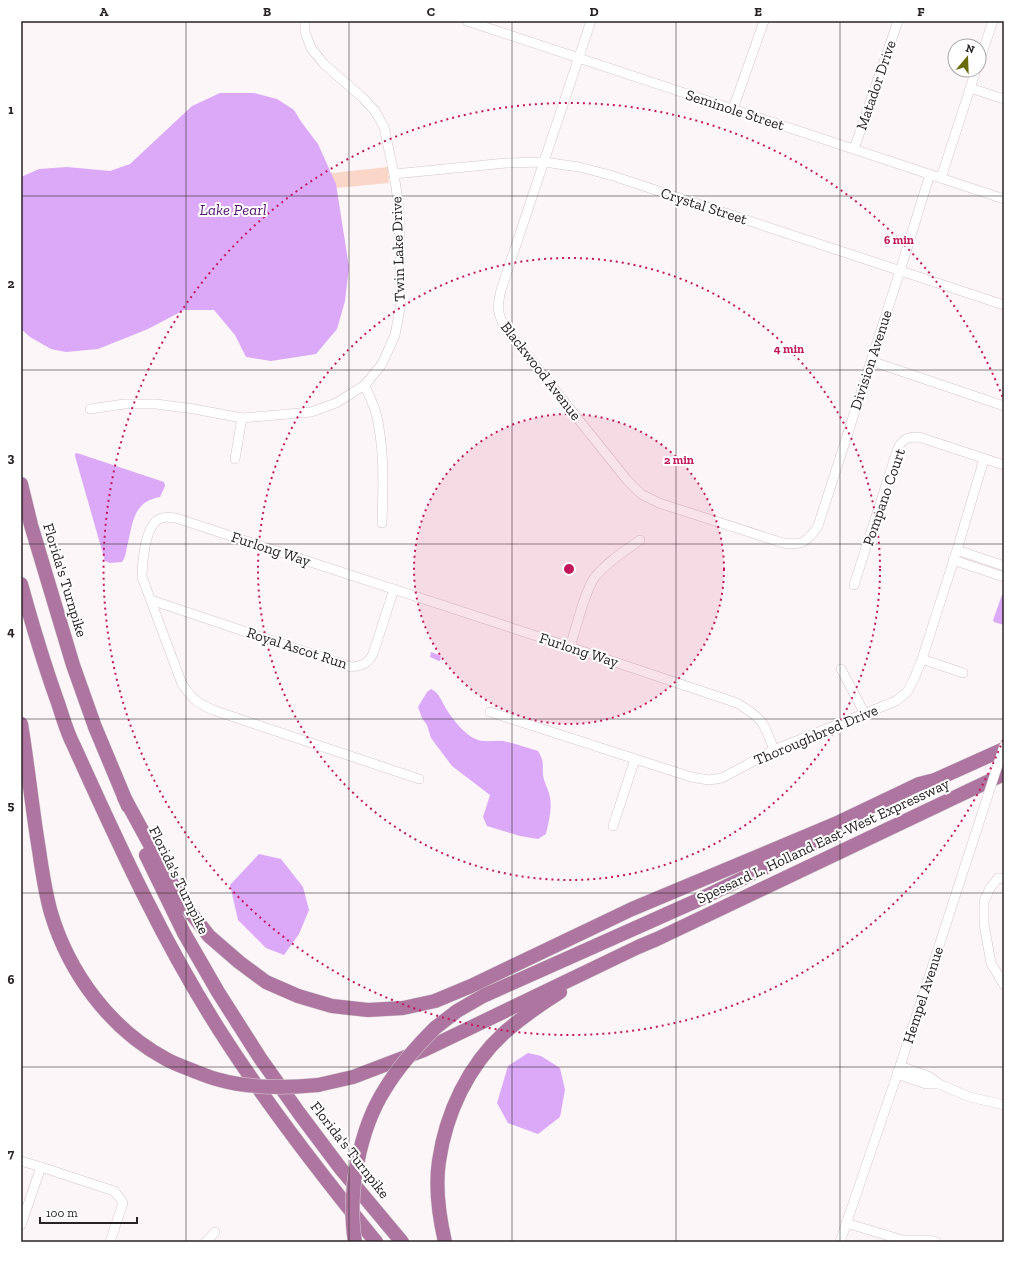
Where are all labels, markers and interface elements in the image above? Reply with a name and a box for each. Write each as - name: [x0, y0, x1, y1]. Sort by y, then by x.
- text: A: [100, 4, 109, 19]
- text: B: [263, 4, 271, 19]
- text: C: [427, 4, 435, 19]
- text: D: [589, 4, 599, 19]
- text: E: [754, 4, 762, 19]
- text: F: [917, 4, 925, 19]
- street label: Matador Drive: [852, 38, 900, 132]
- north arrow: [947, 38, 987, 78]
- text: N: [964, 42, 977, 57]
- street label: Seminole Street: [683, 86, 787, 135]
- text: 1: [8, 102, 14, 117]
- street label: Crystal Street: [659, 184, 750, 229]
- street label: Twin Lake Drive: [387, 196, 409, 302]
- water label: Lake Pearl: [199, 200, 267, 219]
- text: 6 min: [884, 233, 914, 247]
- text: 2: [8, 276, 15, 291]
- street label: Division Avenue: [846, 308, 896, 412]
- street label: Blackwood Avenue: [497, 318, 585, 424]
- text: 4 min: [774, 342, 804, 356]
- street label: Pompano Court: [859, 446, 909, 548]
- text: 3: [8, 450, 15, 465]
- text: 2 min: [664, 453, 694, 467]
- street label: Florida's Turnpike: [39, 521, 91, 639]
- street label: Furlong Way: [229, 528, 313, 570]
- centre of rings: [562, 562, 576, 576]
- street label: Royal Ascot Run: [244, 623, 350, 673]
- text: 4: [7, 624, 15, 639]
- street label: Furlong Way: [537, 629, 621, 671]
- street label: Thoroughbred Drive: [751, 701, 881, 769]
- street label: Spessard L. Holland East-West Expressway: [694, 774, 952, 908]
- text: 5: [8, 798, 15, 813]
- street label: Florida's Turnpike: [145, 823, 213, 937]
- street label: Hempel Avenue: [899, 944, 947, 1046]
- text: 6: [8, 972, 15, 987]
- street label: Florida's Turnpike: [307, 1098, 393, 1202]
- text: 7: [8, 1146, 15, 1161]
- scale bar: [40, 1199, 137, 1225]
- text: 100 m: [46, 1206, 78, 1220]

